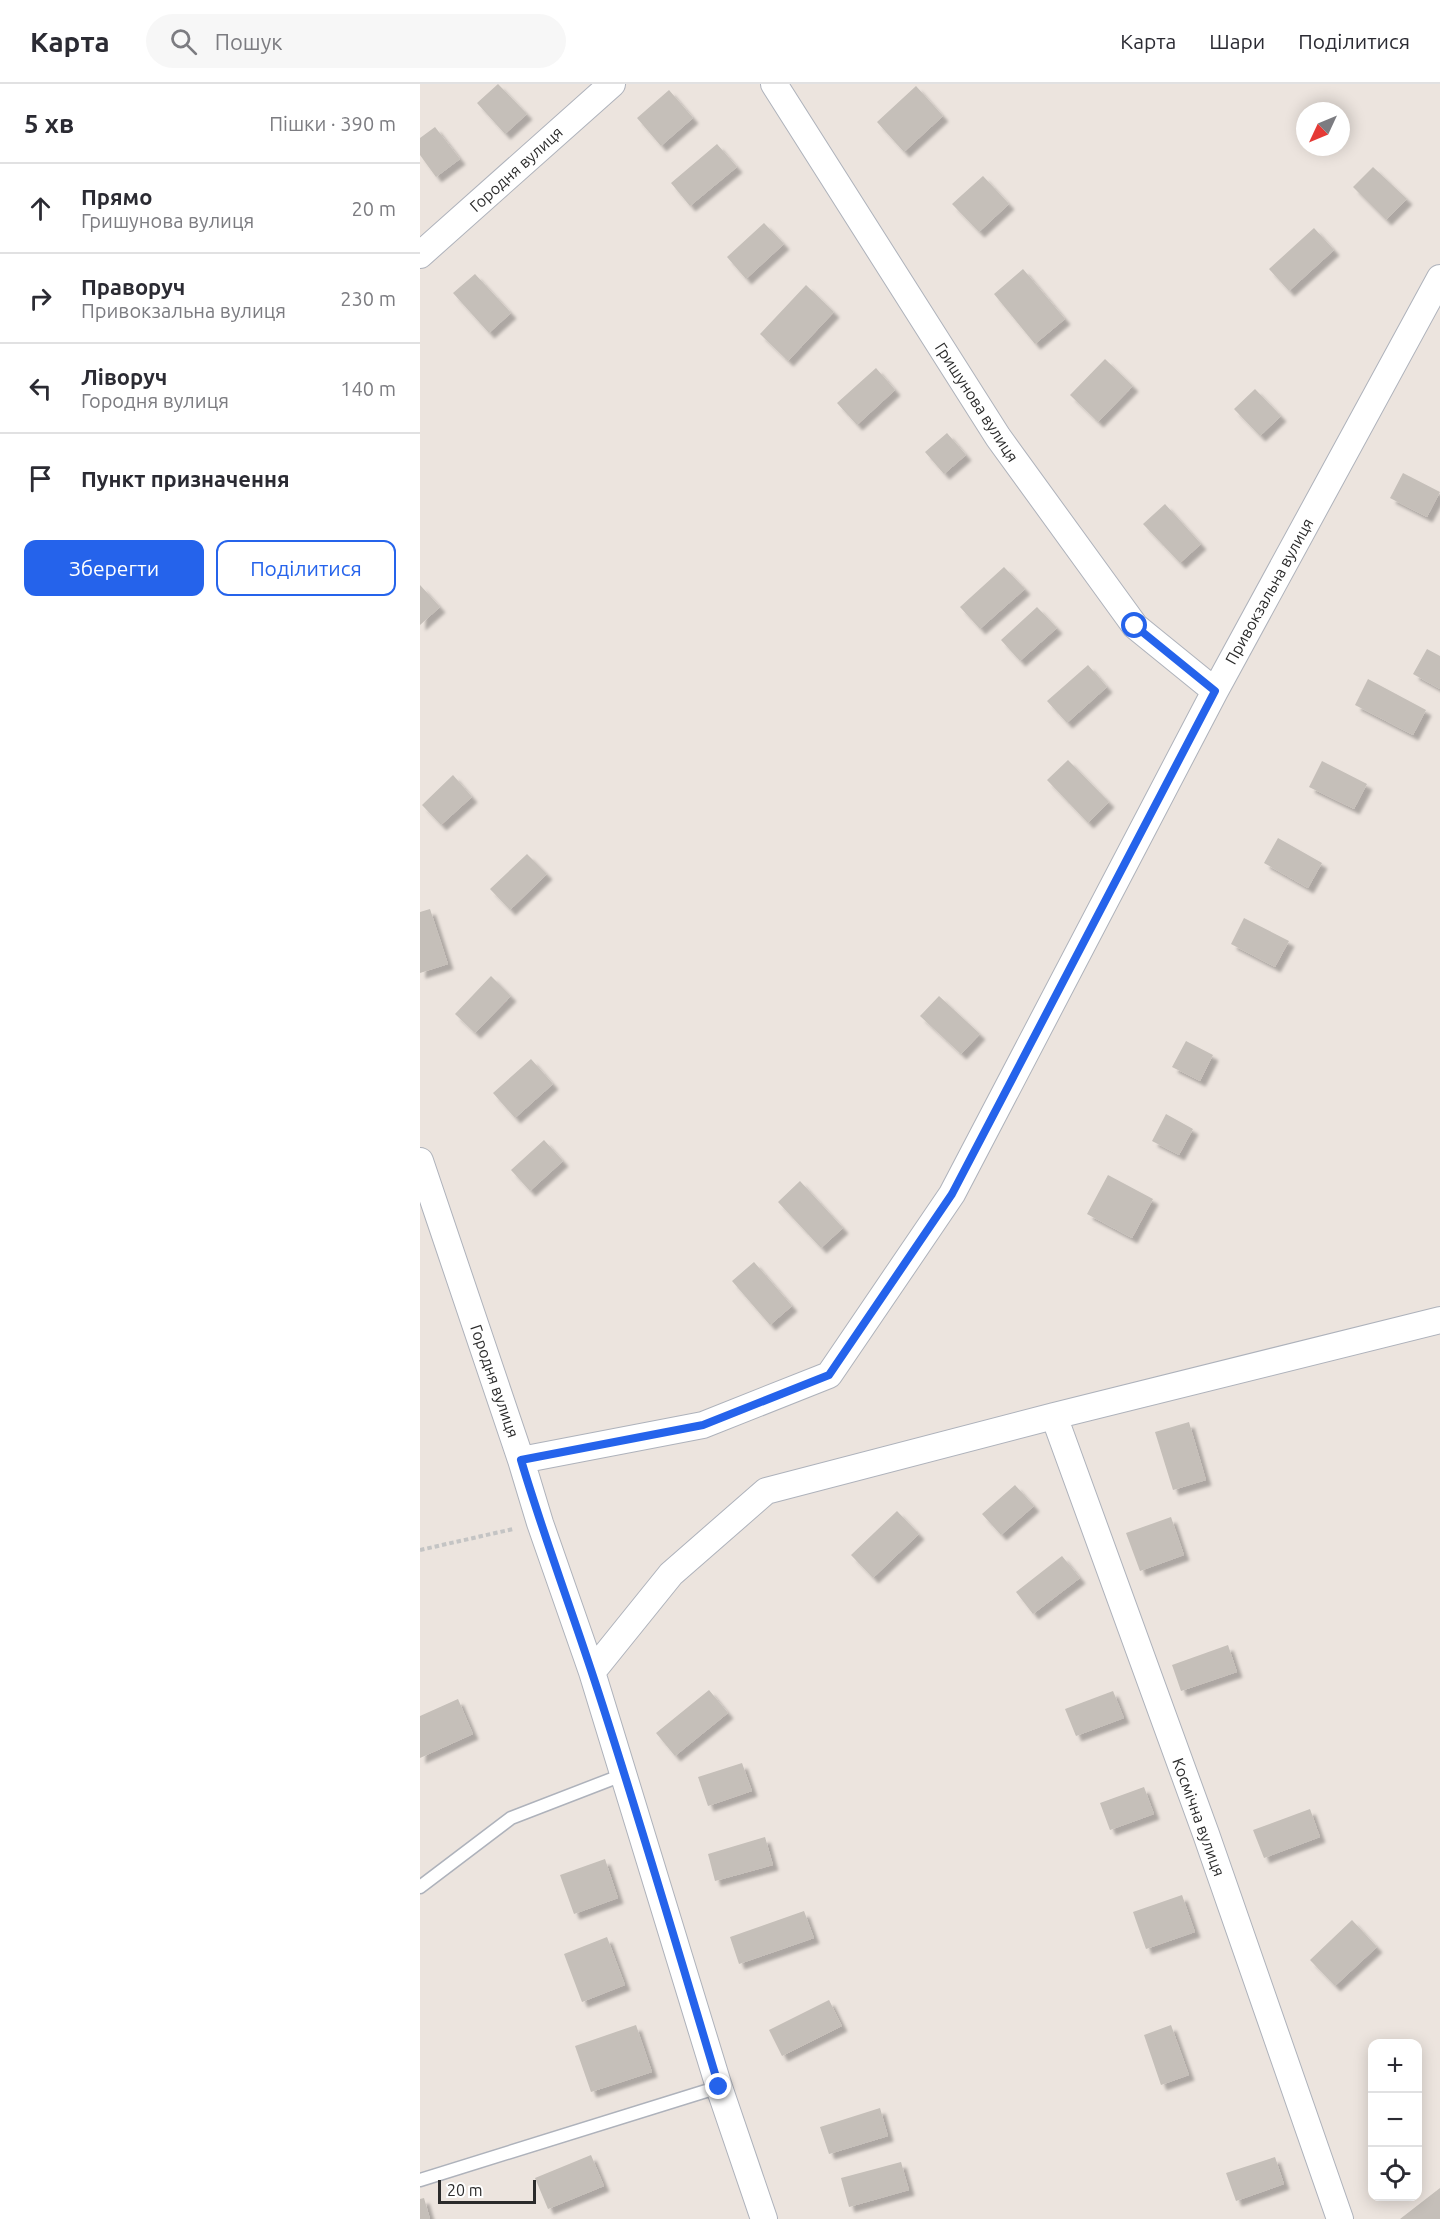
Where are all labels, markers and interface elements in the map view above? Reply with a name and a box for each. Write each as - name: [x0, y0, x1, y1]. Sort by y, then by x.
- search box: [146, 14, 566, 68]
- icon: search: [167, 25, 200, 58]
- text: Карта: [30, 26, 110, 57]
- text: Пошук: [215, 29, 283, 54]
- text: Карта: [1120, 29, 1176, 53]
- text: Шари: [1209, 29, 1265, 53]
- text: Поділитися: [1298, 29, 1410, 53]
- north arrow: [1296, 102, 1350, 156]
- text: 5 хв: [24, 109, 74, 138]
- text: Пішки · 390 m: [269, 112, 396, 135]
- street label: Городня вулиця: [466, 123, 566, 215]
- text: Прямо: [81, 184, 152, 209]
- icon: ahead: [24, 192, 57, 225]
- text: 20 m: [352, 197, 396, 220]
- text: Гришунова вулиця: [81, 209, 254, 232]
- text: Праворуч: [81, 274, 185, 299]
- icon: right: [24, 282, 57, 315]
- text: 230 m: [340, 287, 396, 310]
- text: Привокзальна вулиця: [81, 299, 286, 322]
- street label: Гришунова вулиця: [932, 339, 1022, 465]
- text: Ліворуч: [81, 364, 167, 389]
- icon: left: [24, 372, 57, 405]
- text: 140 m: [340, 377, 396, 400]
- text: Городня вулиця: [81, 389, 229, 412]
- icon: arrive: [24, 462, 57, 495]
- text: Пункт призначення: [81, 466, 290, 491]
- street label: Привокзальна вулиця: [1221, 515, 1317, 667]
- button: Зберегти: [24, 540, 204, 596]
- button: Поділитися: [216, 540, 396, 596]
- route start: [1121, 612, 1147, 638]
- street label: Городня вулиця: [467, 1322, 523, 1440]
- street label: Космічна вулиця: [1169, 1755, 1229, 1879]
- map controls: [1368, 2039, 1422, 2201]
- button: +: [1368, 2039, 1422, 2093]
- route end: [705, 2073, 731, 2099]
- button: −: [1368, 2093, 1422, 2147]
- button: locate: [1368, 2147, 1422, 2201]
- scale bar: [438, 2177, 536, 2204]
- text: 20 m: [447, 2181, 483, 2199]

